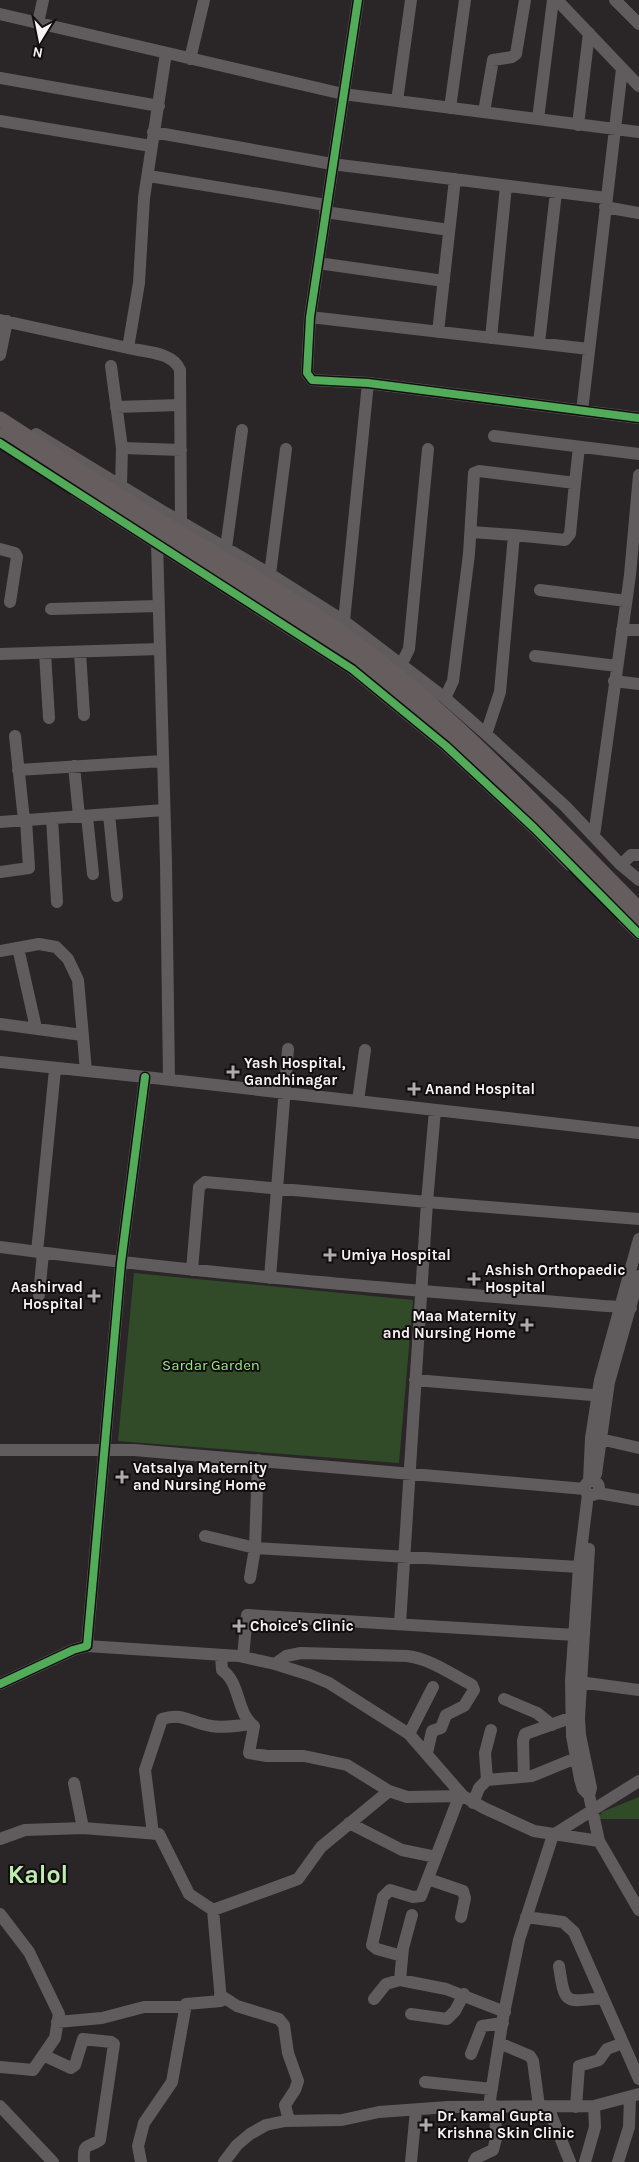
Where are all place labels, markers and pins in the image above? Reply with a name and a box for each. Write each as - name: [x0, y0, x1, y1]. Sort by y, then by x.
- place label: Yash Hospital, Gandhinagar: [244, 1054, 346, 1089]
- marker: Yash Hospital, Gandhinagar: [226, 1065, 240, 1079]
- place label: Anand Hospital: [425, 1080, 535, 1098]
- marker: Anand Hospital: [407, 1082, 421, 1096]
- place label: Umiya Hospital: [341, 1246, 451, 1264]
- marker: Umiya Hospital: [323, 1248, 337, 1262]
- place label: Ashish Orthopaedic Hospital: [485, 1261, 625, 1296]
- marker: Ashish Orthopaedic Hospital: [467, 1272, 481, 1286]
- place label: Aashirvad Hospital: [11, 1278, 83, 1313]
- marker: Aashirvad Hospital: [87, 1289, 101, 1303]
- place label: Maa Maternity and Nursing Home: [383, 1307, 516, 1342]
- marker: Maa Maternity and Nursing Home: [520, 1318, 534, 1332]
- place label: Vatsalya Maternity and Nursing Home: [133, 1459, 267, 1494]
- marker: Vatsalya Maternity and Nursing Home: [115, 1470, 129, 1484]
- place label: Choice's Clinic: [250, 1617, 354, 1635]
- marker: Choice's Clinic: [232, 1619, 246, 1633]
- place label: Dr. kamal Gupta Krishna Skin Clinic: [437, 2107, 575, 2142]
- marker: Dr. kamal Gupta Krishna Skin Clinic: [419, 2118, 433, 2132]

